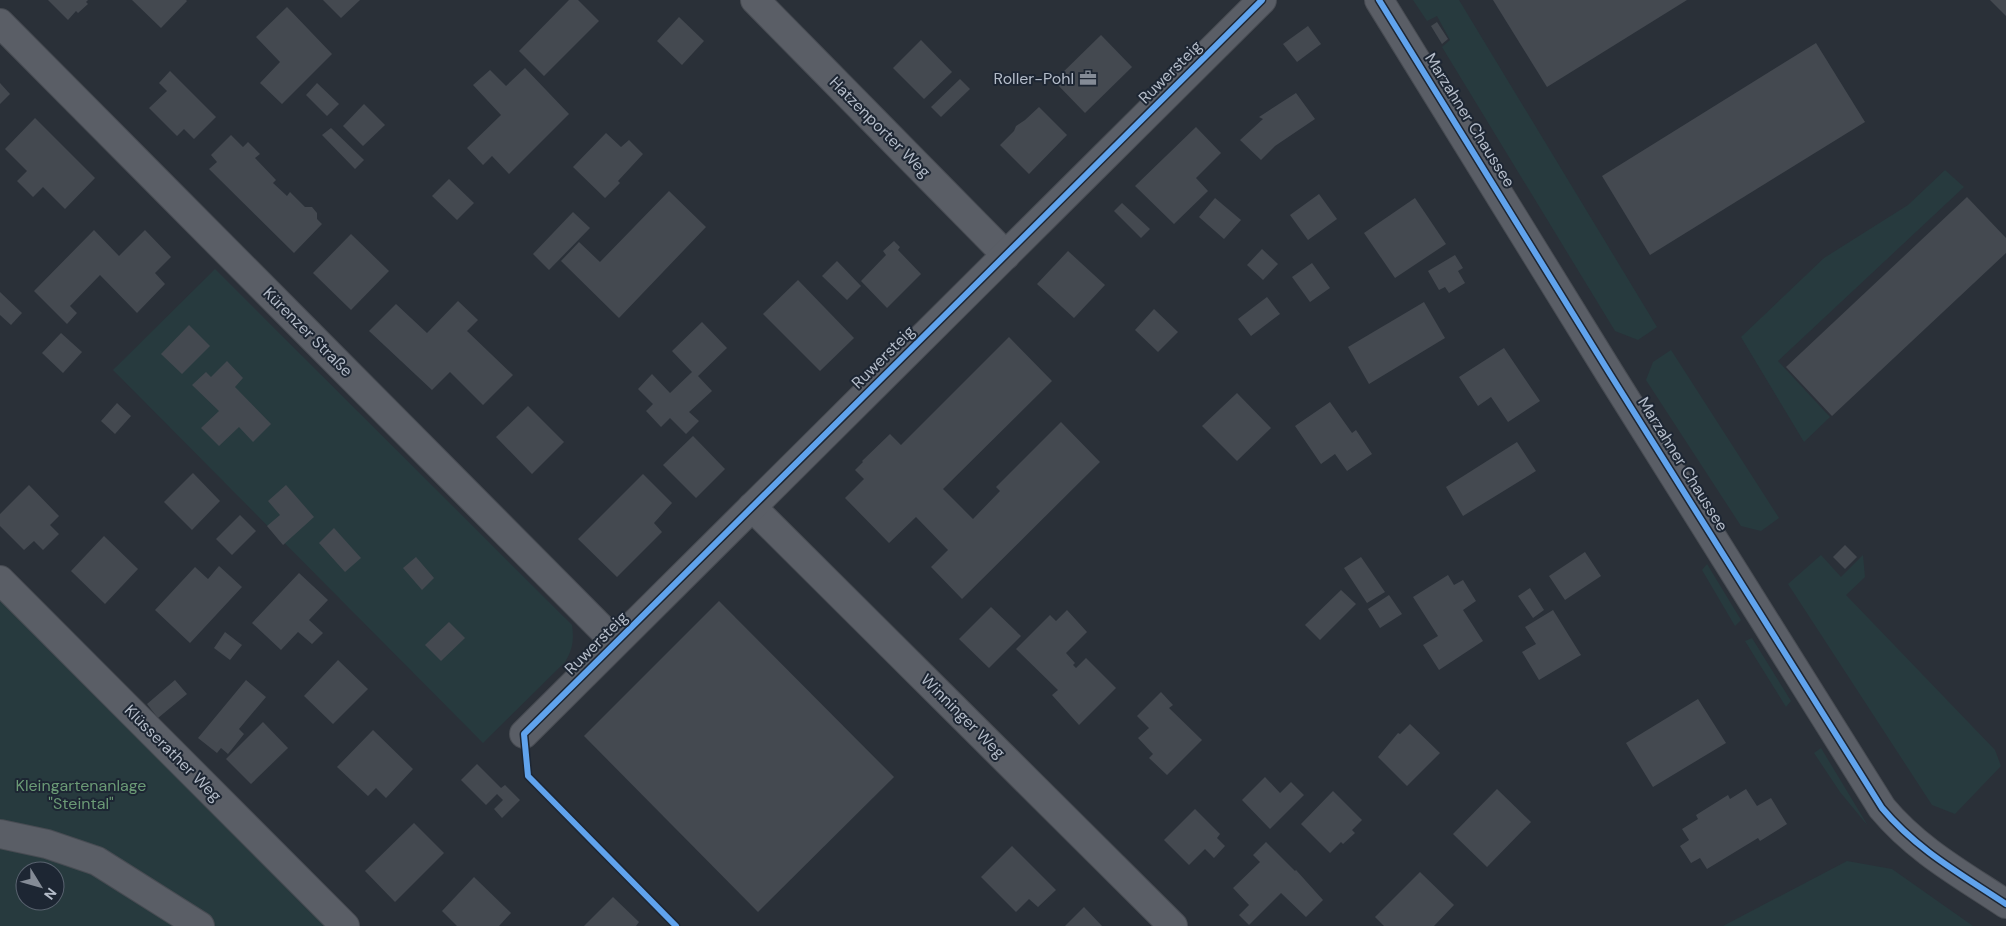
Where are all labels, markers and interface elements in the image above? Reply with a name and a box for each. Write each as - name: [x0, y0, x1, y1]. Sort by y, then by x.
- street label: Ruwersteig: [1134, 36, 1206, 108]
- street label: Marzahner Chaussee: [1420, 49, 1520, 191]
- place label: Roller-Pohl: [994, 68, 1074, 89]
- office icon: Roller-Pohl: [1078, 68, 1098, 88]
- street label: Hatzenporter Weg: [825, 72, 935, 182]
- street label: Kürenzer Straße: [259, 283, 357, 381]
- street label: Ruwersteig: [847, 321, 919, 393]
- street label: Marzahner Chaussee: [1633, 393, 1733, 535]
- street label: Ruwersteig: [560, 607, 632, 679]
- street label: Winninger Weg: [916, 669, 1010, 763]
- street label: Klüsserather Weg: [120, 700, 226, 806]
- park label: Kleingartenanlage "Steintal": [16, 775, 146, 814]
- north arrow: [15, 861, 65, 911]
- text: N: [40, 884, 61, 903]

